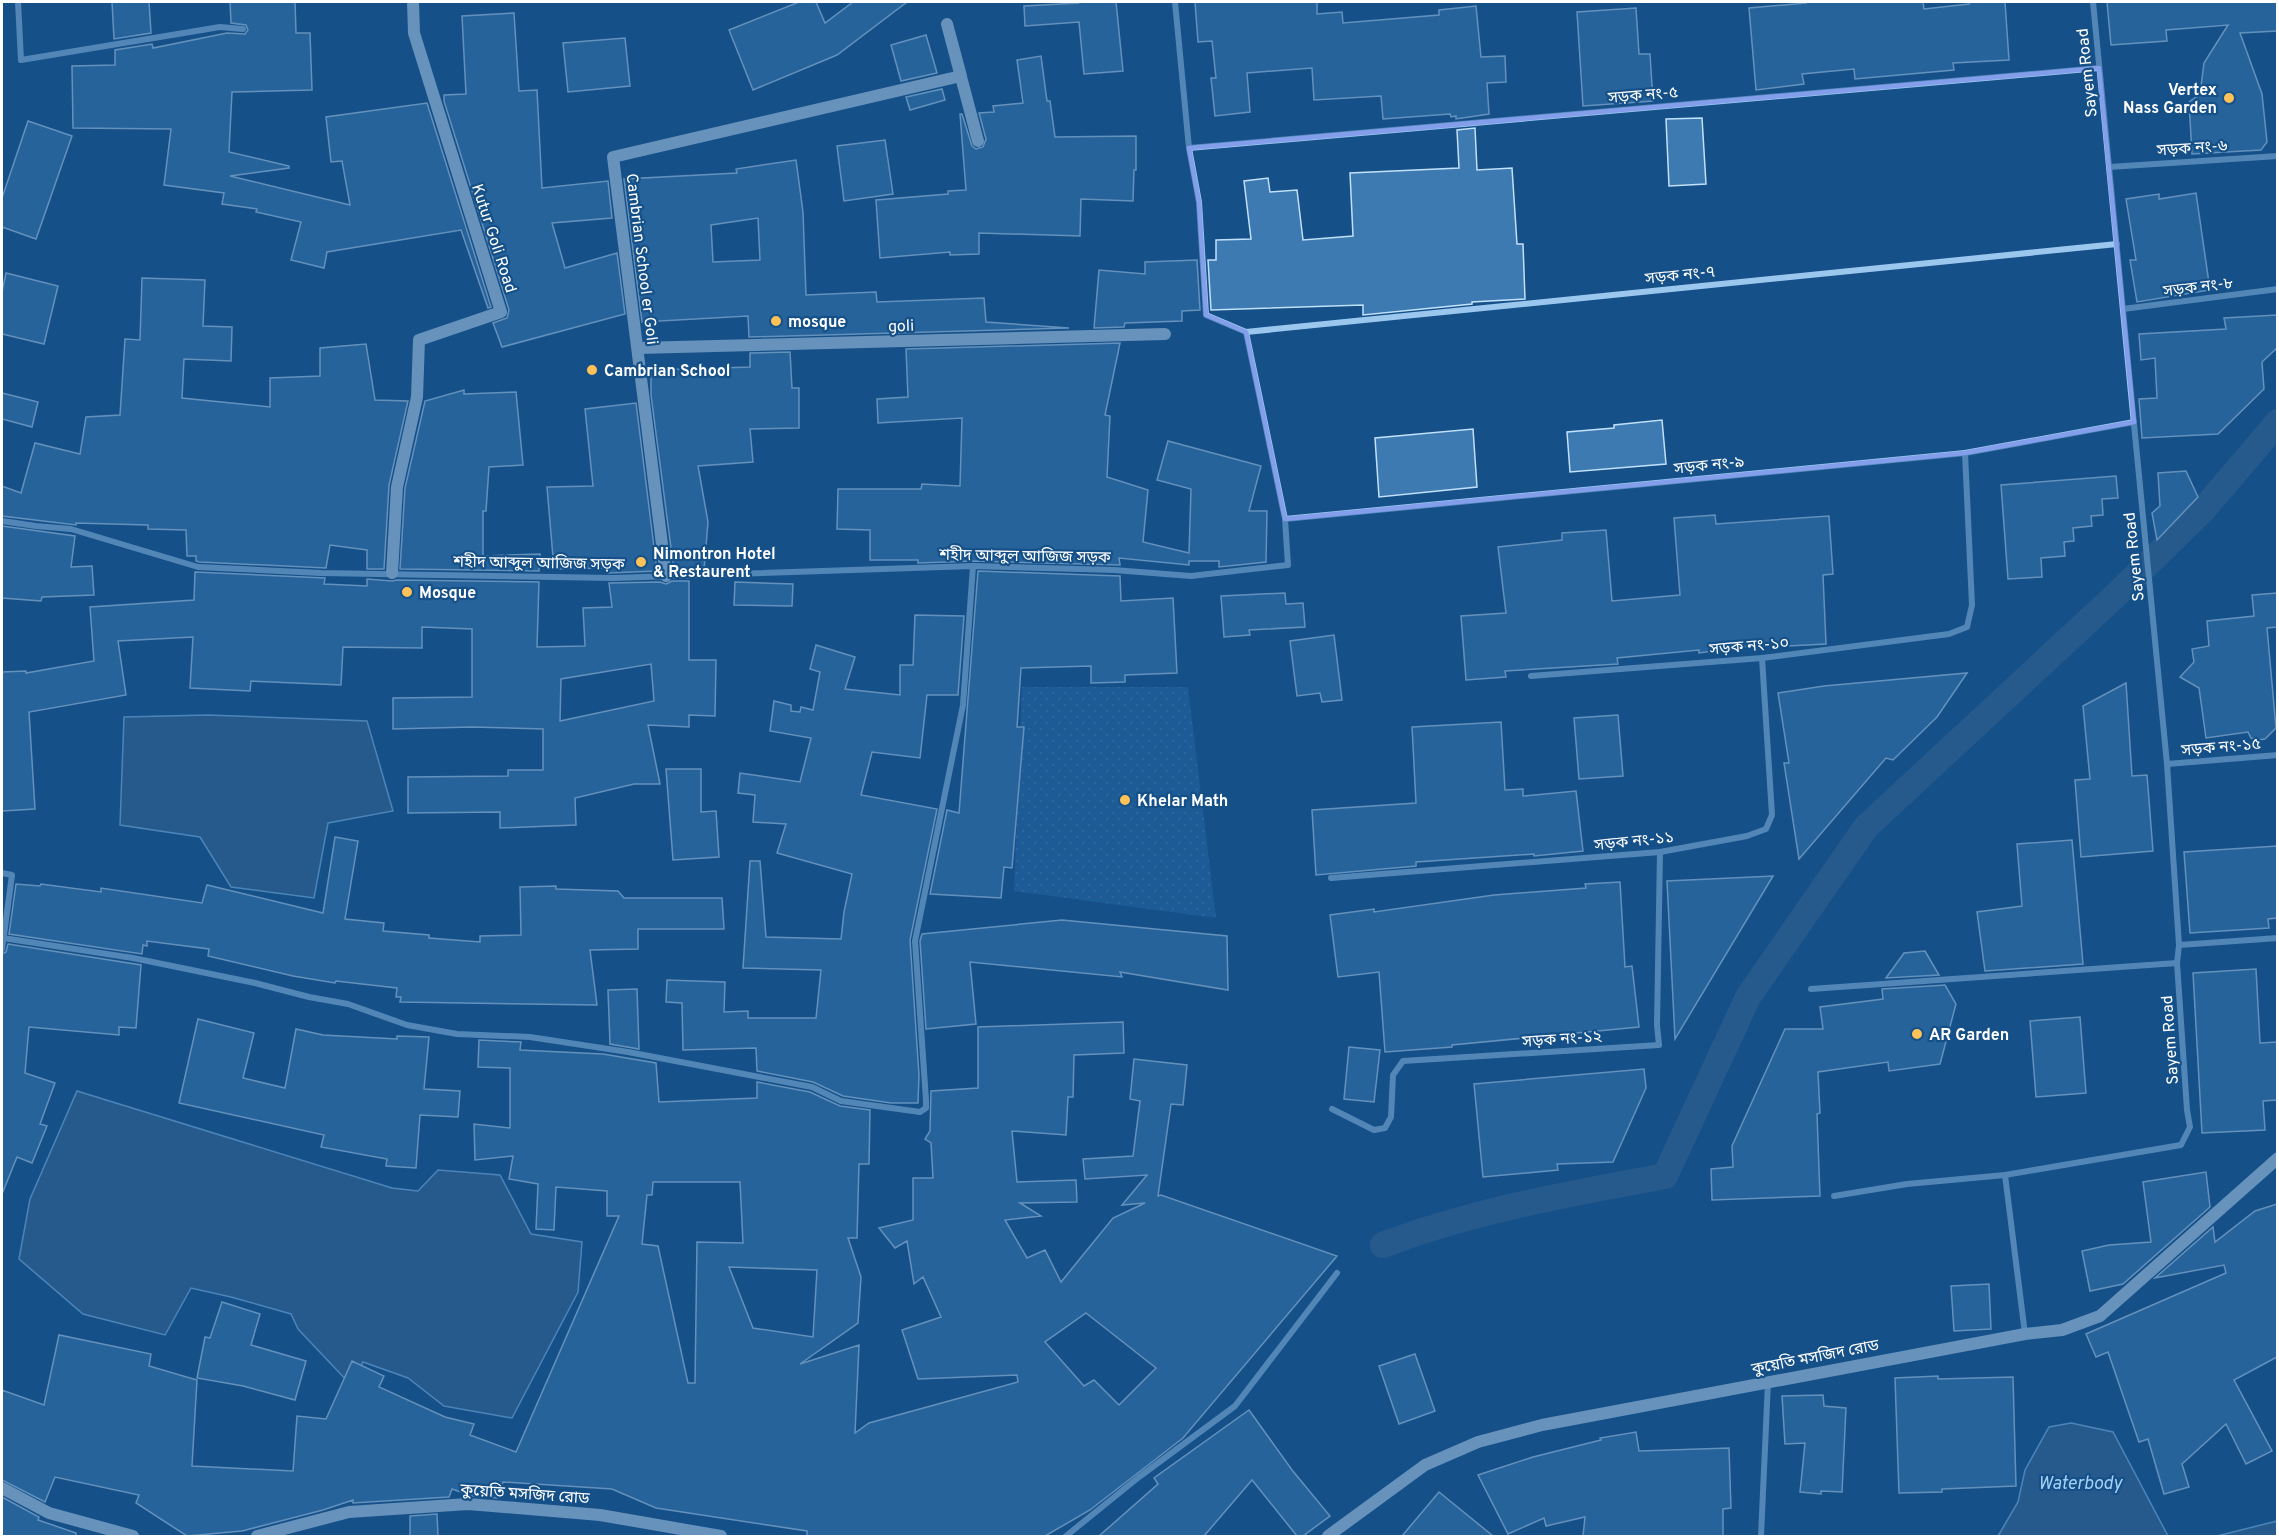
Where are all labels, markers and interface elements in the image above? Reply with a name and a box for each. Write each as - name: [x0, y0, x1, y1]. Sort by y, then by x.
- street label: Sayem Road: [2073, 27, 2103, 118]
- place label: Vertex Nass Garden: [2123, 81, 2217, 119]
- street label: সড়ক নং-৫: [1606, 83, 1679, 109]
- marker: Vertex Nass Garden: [2222, 91, 2236, 105]
- street label: সড়ক নং-৬: [2155, 137, 2229, 162]
- street label: Cambrian School er Goli: [621, 172, 661, 346]
- street label: Kutur Goli Road: [466, 182, 520, 296]
- street label: সড়ক নং-৭: [1643, 262, 1716, 290]
- street label: সড়ক নং-৮: [2161, 274, 2234, 302]
- place label: mosque: [788, 313, 846, 333]
- marker: mosque: [769, 314, 783, 328]
- street label: goli: [888, 317, 914, 337]
- place label: Cambrian School: [604, 362, 731, 382]
- marker: Cambrian School: [585, 363, 599, 377]
- street label: সড়ক নং-৯: [1672, 452, 1745, 480]
- street label: Sayem Road: [2120, 511, 2150, 602]
- street label: শহীদ আব্দুল আজিজ সড়ক: [938, 544, 1112, 569]
- place label: Nimontron Hotel & Restaurent: [653, 545, 776, 583]
- street label: শহীদ আব্দুল আজিজ সড়ক: [452, 551, 626, 576]
- marker: Nimontron Hotel & Restaurent: [634, 555, 648, 569]
- place label: Mosque: [419, 584, 476, 604]
- marker: Mosque: [400, 585, 414, 599]
- street label: সড়ক নং-১০: [1707, 634, 1790, 661]
- street label: সড়ক নং-১৫: [2179, 735, 2262, 762]
- place label: Khelar Math: [1137, 792, 1228, 812]
- marker: Khelar Math: [1118, 793, 1132, 807]
- street label: সড়ক নং-১১: [1592, 828, 1675, 856]
- street label: Sayem Road: [2158, 995, 2184, 1085]
- place label: AR Garden: [1929, 1026, 2009, 1046]
- street label: সড়ক নং-১২: [1521, 1027, 1603, 1053]
- marker: AR Garden: [1910, 1027, 1924, 1041]
- street label: কুয়েতি মসজিদ রোড: [1749, 1335, 1881, 1380]
- water label: Waterbody: [2038, 1473, 2124, 1496]
- street label: কুয়েতি মসজিদ রোড: [459, 1479, 591, 1510]

